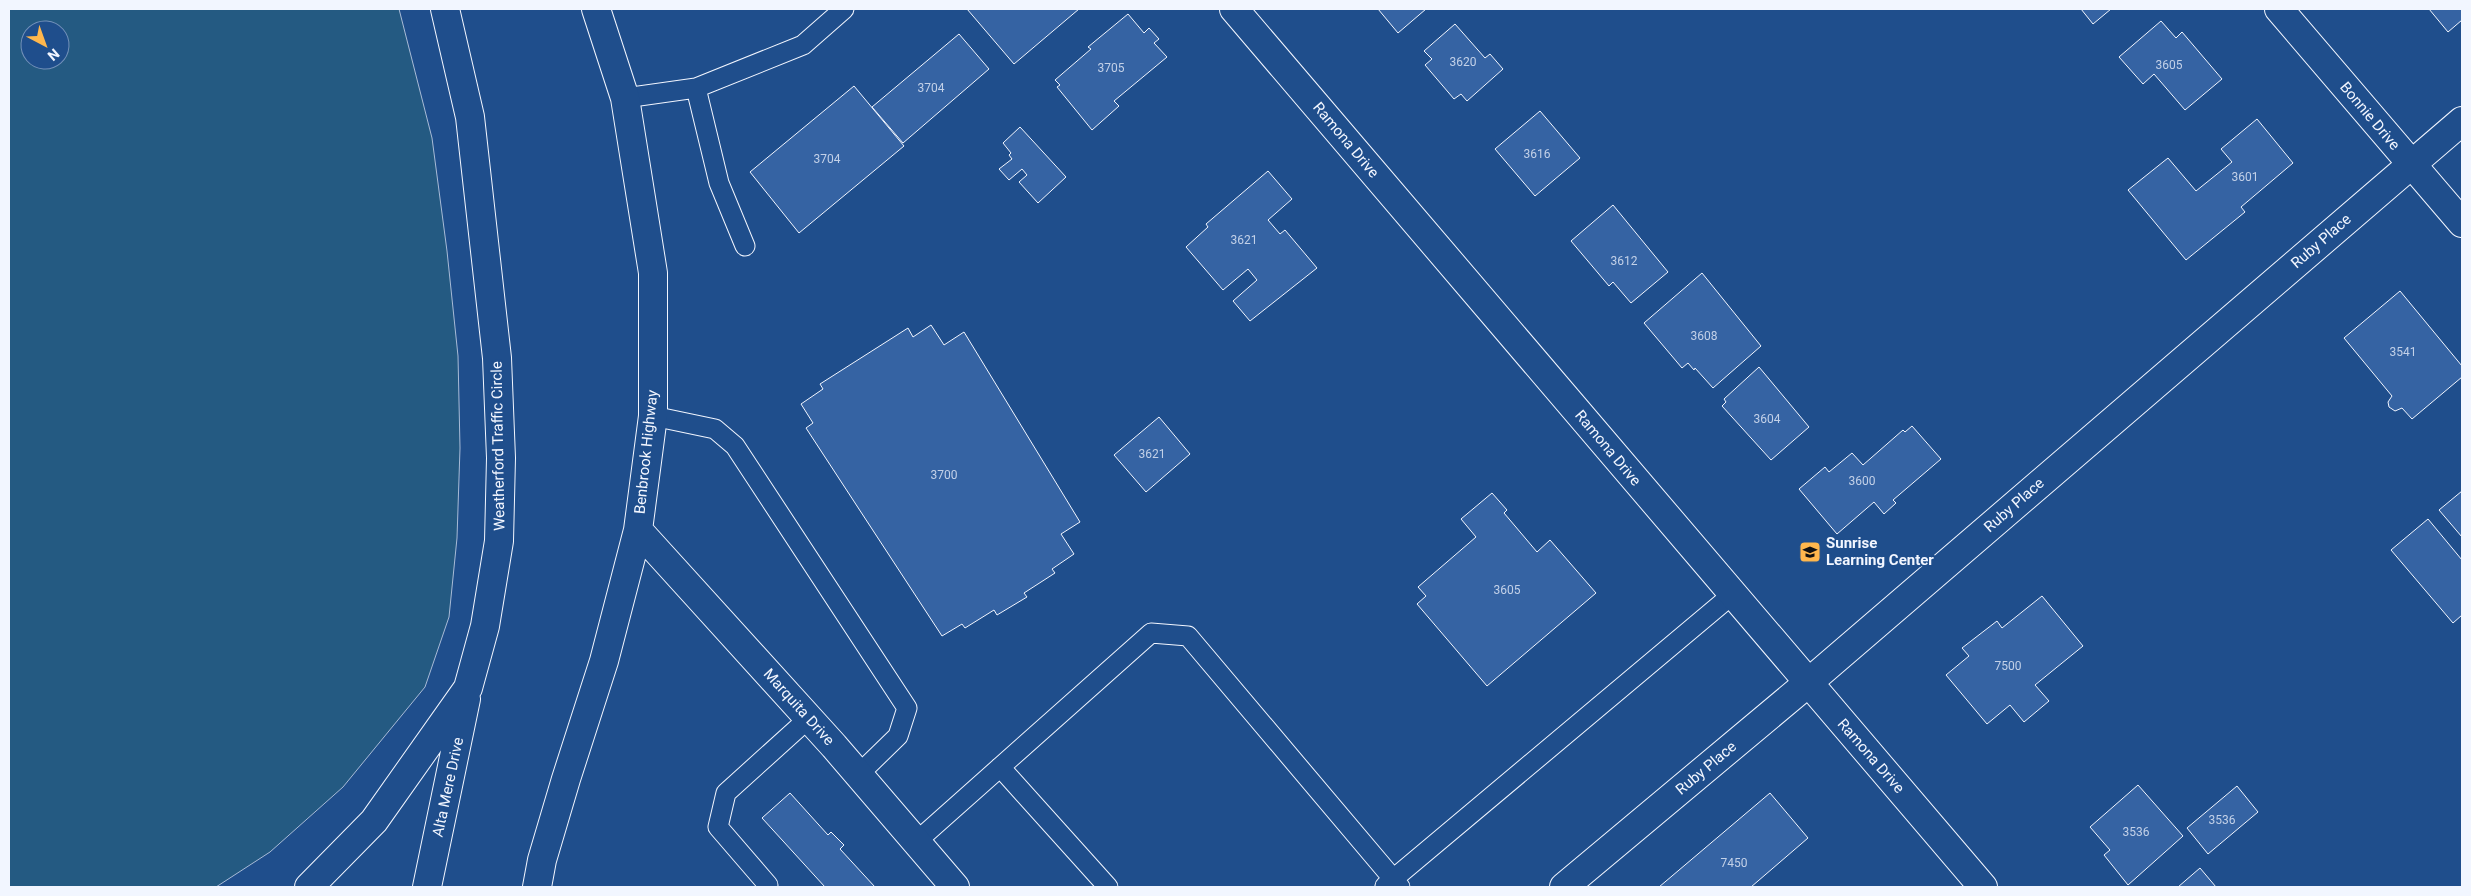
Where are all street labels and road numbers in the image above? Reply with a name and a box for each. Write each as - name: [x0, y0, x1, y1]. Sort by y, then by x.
- street label: Bonnie Drive: [2336, 78, 2404, 154]
- street label: Ramona Drive: [1309, 99, 1383, 181]
- street label: Ruby Place: [2287, 210, 2355, 272]
- street label: Weatherford Traffic Circle: [488, 361, 508, 531]
- street label: Benbrook Highway: [631, 389, 661, 515]
- street label: Ramona Drive: [1571, 407, 1645, 489]
- street label: Ruby Place: [1980, 474, 2048, 536]
- street label: Marquita Drive: [760, 665, 838, 749]
- street label: Ramona Drive: [1834, 715, 1908, 797]
- street label: Alta Mere Drive: [429, 735, 467, 839]
- street label: Ruby Place: [1672, 737, 1740, 799]

